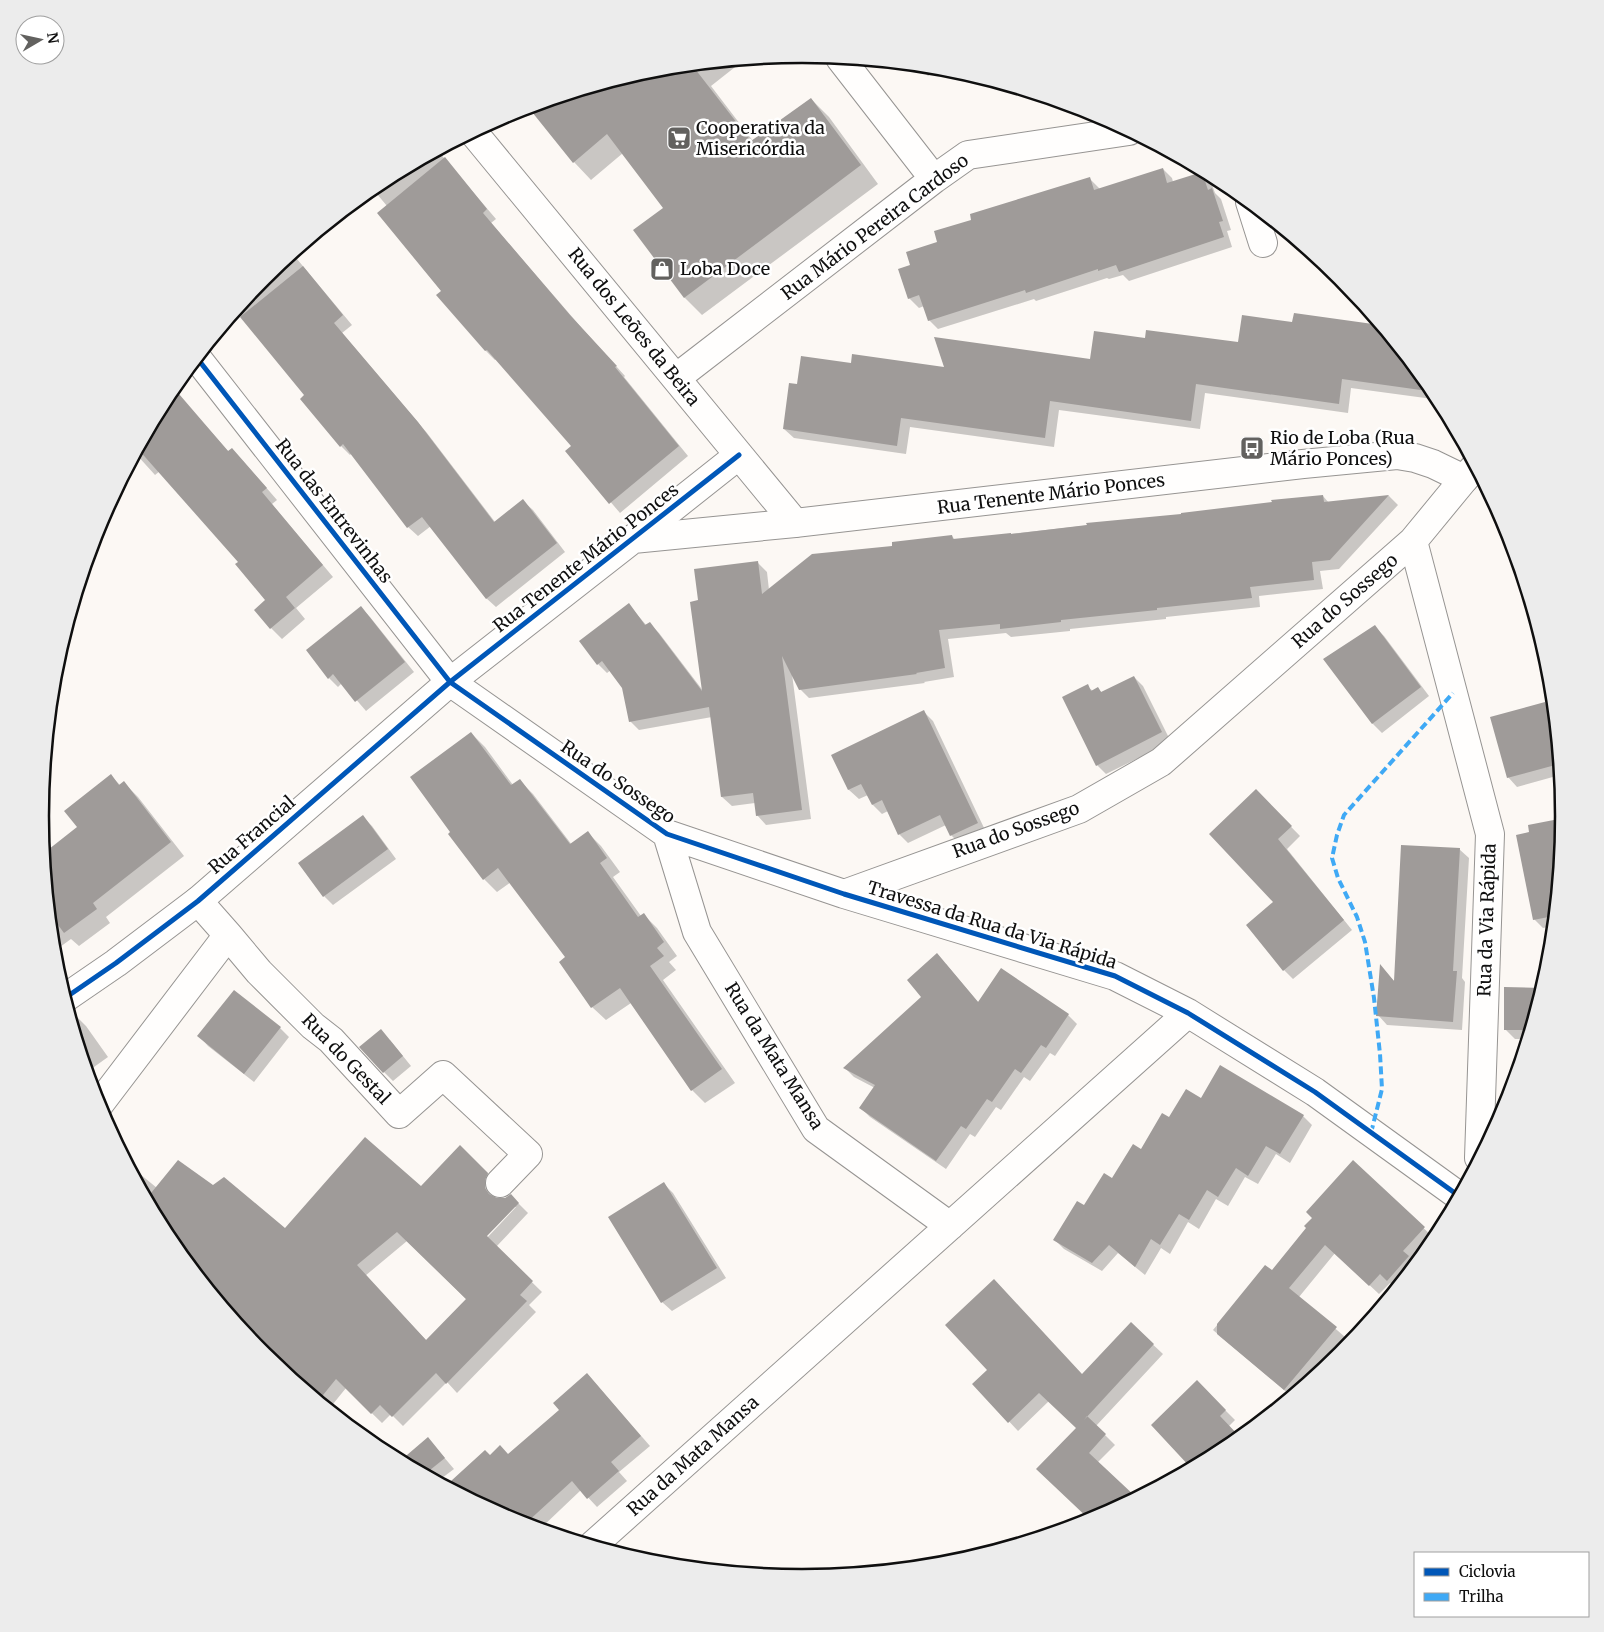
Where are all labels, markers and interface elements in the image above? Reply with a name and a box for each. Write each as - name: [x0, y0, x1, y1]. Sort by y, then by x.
- north arrow: [15, 15, 65, 65]
- text: N: [43, 31, 63, 45]
- place label: Cooperativa da Misericórdia: [696, 116, 825, 160]
- supermarket icon: Cooperativa da Misericórdia: [666, 125, 692, 151]
- street label: Rua Mário Pereira Cardoso: [776, 149, 973, 305]
- street label: Rua dos Leões da Beira: [563, 243, 706, 411]
- shop icon: Loba Doce: [649, 256, 675, 282]
- place label: Loba Doce: [680, 257, 770, 280]
- place label: Rio de Loba (Rua Mário Ponces): [1270, 426, 1415, 470]
- street label: Rua das Entrevinhas: [271, 434, 398, 588]
- bus stop icon: Rio de Loba (Rua Mário Ponces): [1239, 435, 1265, 461]
- street label: Rua Tenente Mário Ponces: [936, 468, 1166, 519]
- street label: Rua Tenente Mário Ponces: [488, 478, 683, 637]
- street label: Rua do Sossego: [1287, 548, 1402, 653]
- street label: Rua do Sossego: [557, 735, 680, 828]
- street label: Rua Francial: [203, 790, 300, 879]
- street label: Rua do Sossego: [949, 796, 1082, 863]
- street label: Rua da Via Rápida: [1472, 843, 1501, 997]
- street label: Travessa da Rua da Via Rápida: [865, 876, 1120, 974]
- street label: Rua da Mata Mansa: [720, 978, 829, 1134]
- street label: Rua do Gestal: [297, 1008, 396, 1109]
- street label: Rua da Mata Mansa: [622, 1390, 763, 1521]
- legend: [1414, 1552, 1589, 1617]
- text: Ciclovia: [1459, 1562, 1516, 1581]
- text: Trilha: [1459, 1587, 1504, 1606]

